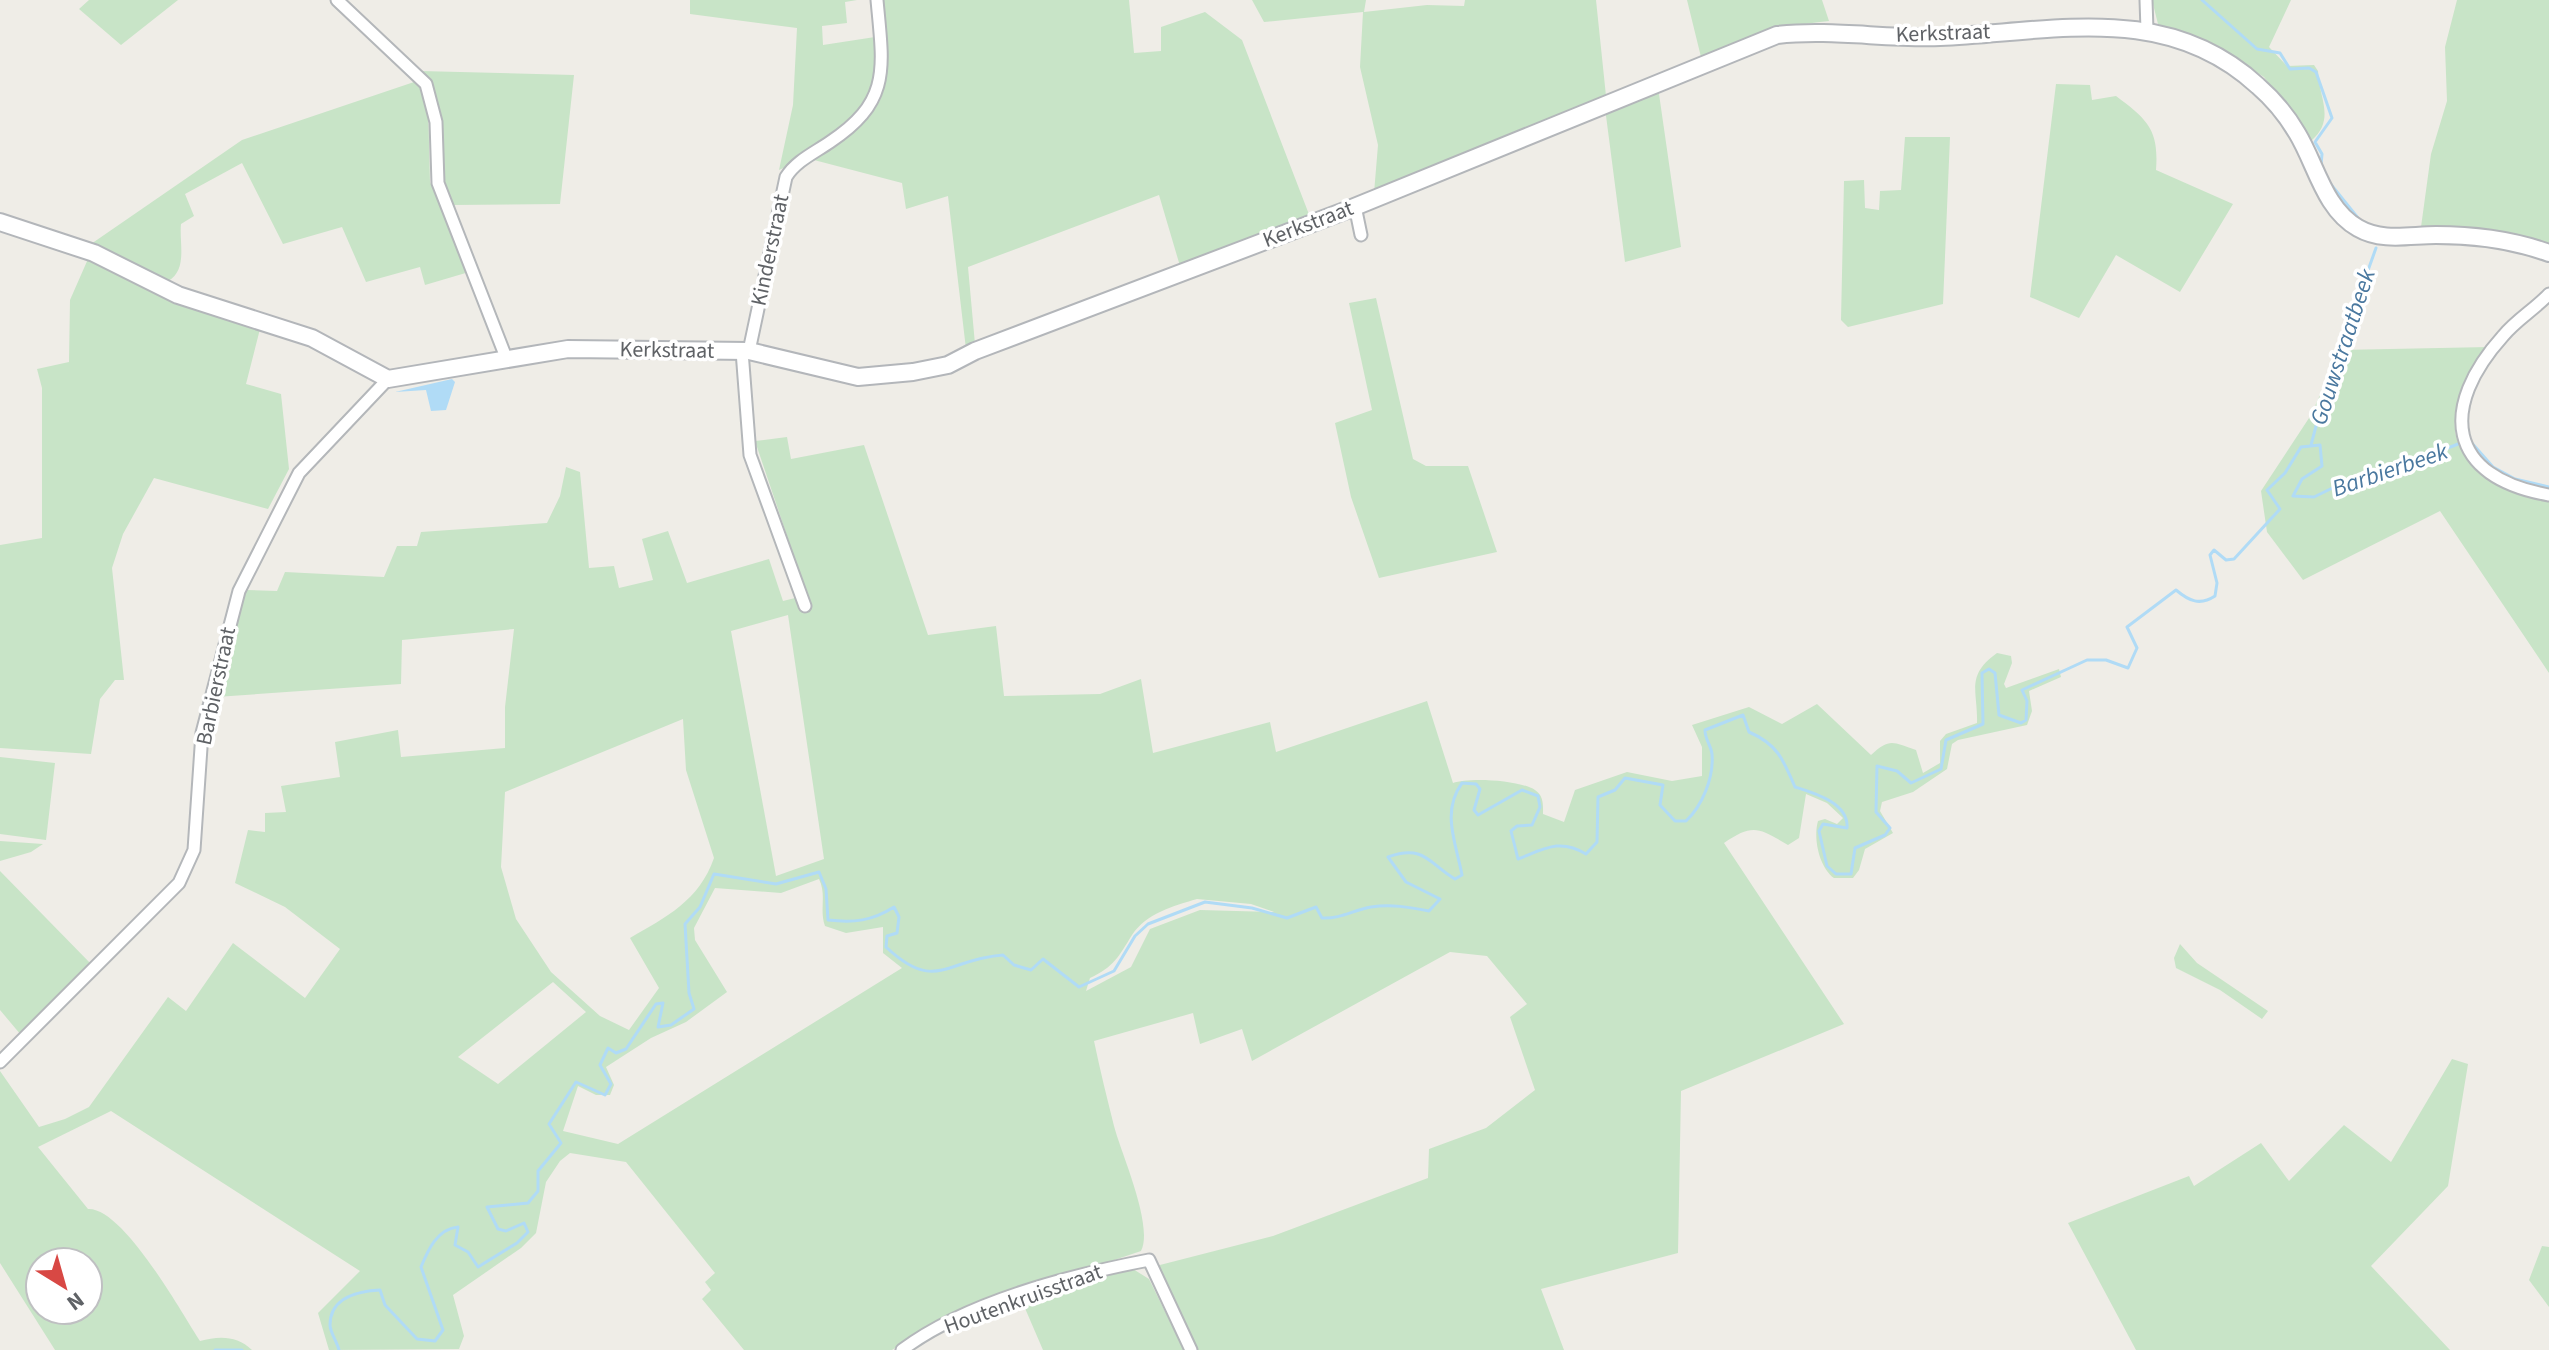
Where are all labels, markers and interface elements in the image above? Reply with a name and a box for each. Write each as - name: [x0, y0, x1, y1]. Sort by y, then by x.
- street label: Kerkstraat: [1895, 15, 1991, 51]
- street label: Kinderstraat: [743, 191, 798, 309]
- street label: Kerkstraat: [1258, 192, 1358, 256]
- water label: Gouwstraatbeek: [2301, 264, 2385, 430]
- street label: Kerkstraat: [619, 333, 715, 367]
- water label: Barbierbeek: [2327, 434, 2453, 506]
- street label: Barbierstraat: [188, 623, 244, 748]
- north arrow: [24, 1246, 104, 1326]
- street label: Houtenkruisstraat: [939, 1255, 1107, 1342]
- text: N: [60, 1284, 91, 1318]

